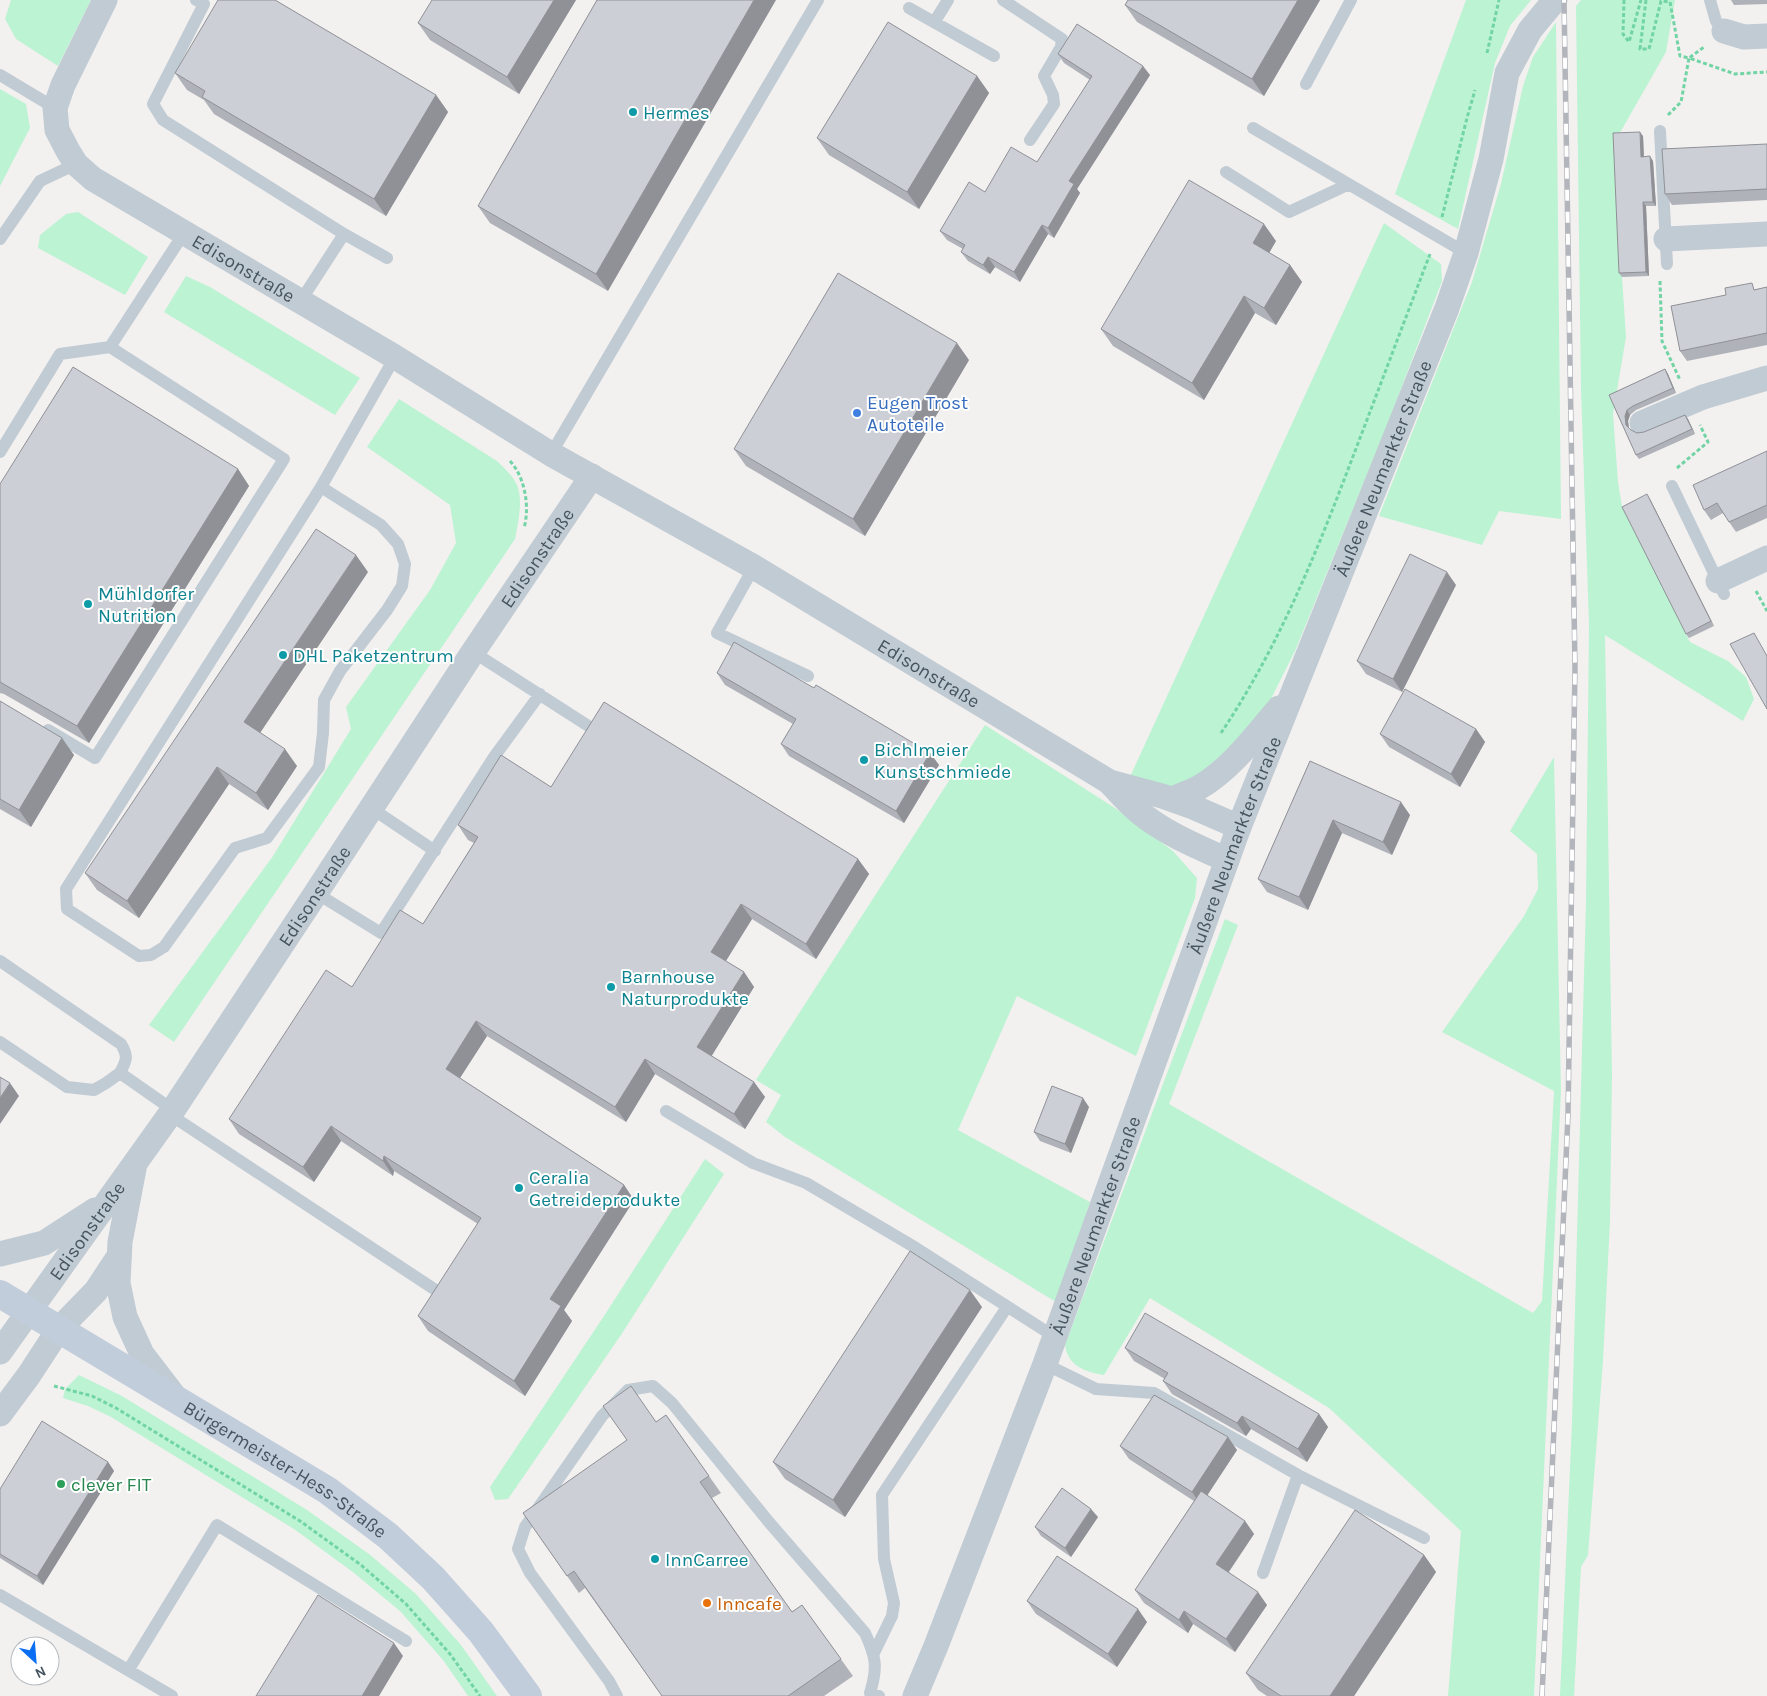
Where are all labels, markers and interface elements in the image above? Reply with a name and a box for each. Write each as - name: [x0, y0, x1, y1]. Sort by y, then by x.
- place label: Hermes: [643, 102, 710, 124]
- marker: Hermes: [627, 106, 639, 118]
- street label: Edisonstraße: [188, 230, 299, 308]
- street label: Äußere Neumarkter Straße: [1331, 357, 1437, 580]
- place label: Eugen Trost Autoteile: [867, 392, 968, 436]
- marker: Eugen Trost Autoteile: [851, 407, 863, 419]
- street label: Edisonstraße: [496, 504, 579, 612]
- place label: Mühldorfer Nutrition: [98, 583, 194, 627]
- marker: Mühldorfer Nutrition: [82, 598, 94, 610]
- street label: Edisonstraße: [873, 634, 984, 713]
- place label: DHL Paketzentrum: [293, 645, 454, 667]
- marker: DHL Paketzentrum: [277, 649, 289, 661]
- street label: Äußere Neumarkter Straße: [1184, 733, 1286, 957]
- place label: Bichlmeier Kunstschmiede: [874, 739, 1011, 783]
- marker: Bichlmeier Kunstschmiede: [858, 754, 870, 766]
- street label: Edisonstraße: [274, 842, 356, 951]
- place label: Barnhouse Naturprodukte: [621, 966, 749, 1010]
- marker: Barnhouse Naturprodukte: [605, 981, 617, 993]
- street label: Äußere Neumarkter Straße: [1046, 1113, 1146, 1338]
- place label: Ceralia Getreideprodukte: [529, 1167, 680, 1211]
- street label: Edisonstraße: [45, 1178, 130, 1285]
- marker: Ceralia Getreideprodukte: [513, 1182, 525, 1194]
- street label: Bürgermeister-Hess-Straße: [179, 1397, 391, 1543]
- place label: clever FIT: [71, 1474, 152, 1496]
- marker: clever FIT: [55, 1478, 67, 1490]
- place label: InnCarree: [665, 1549, 749, 1571]
- marker: InnCarree: [649, 1553, 661, 1565]
- place label: Inncafe: [717, 1593, 782, 1615]
- marker: Inncafe: [701, 1597, 713, 1609]
- north arrow: [10, 1636, 60, 1686]
- text: N: [32, 1662, 49, 1682]

